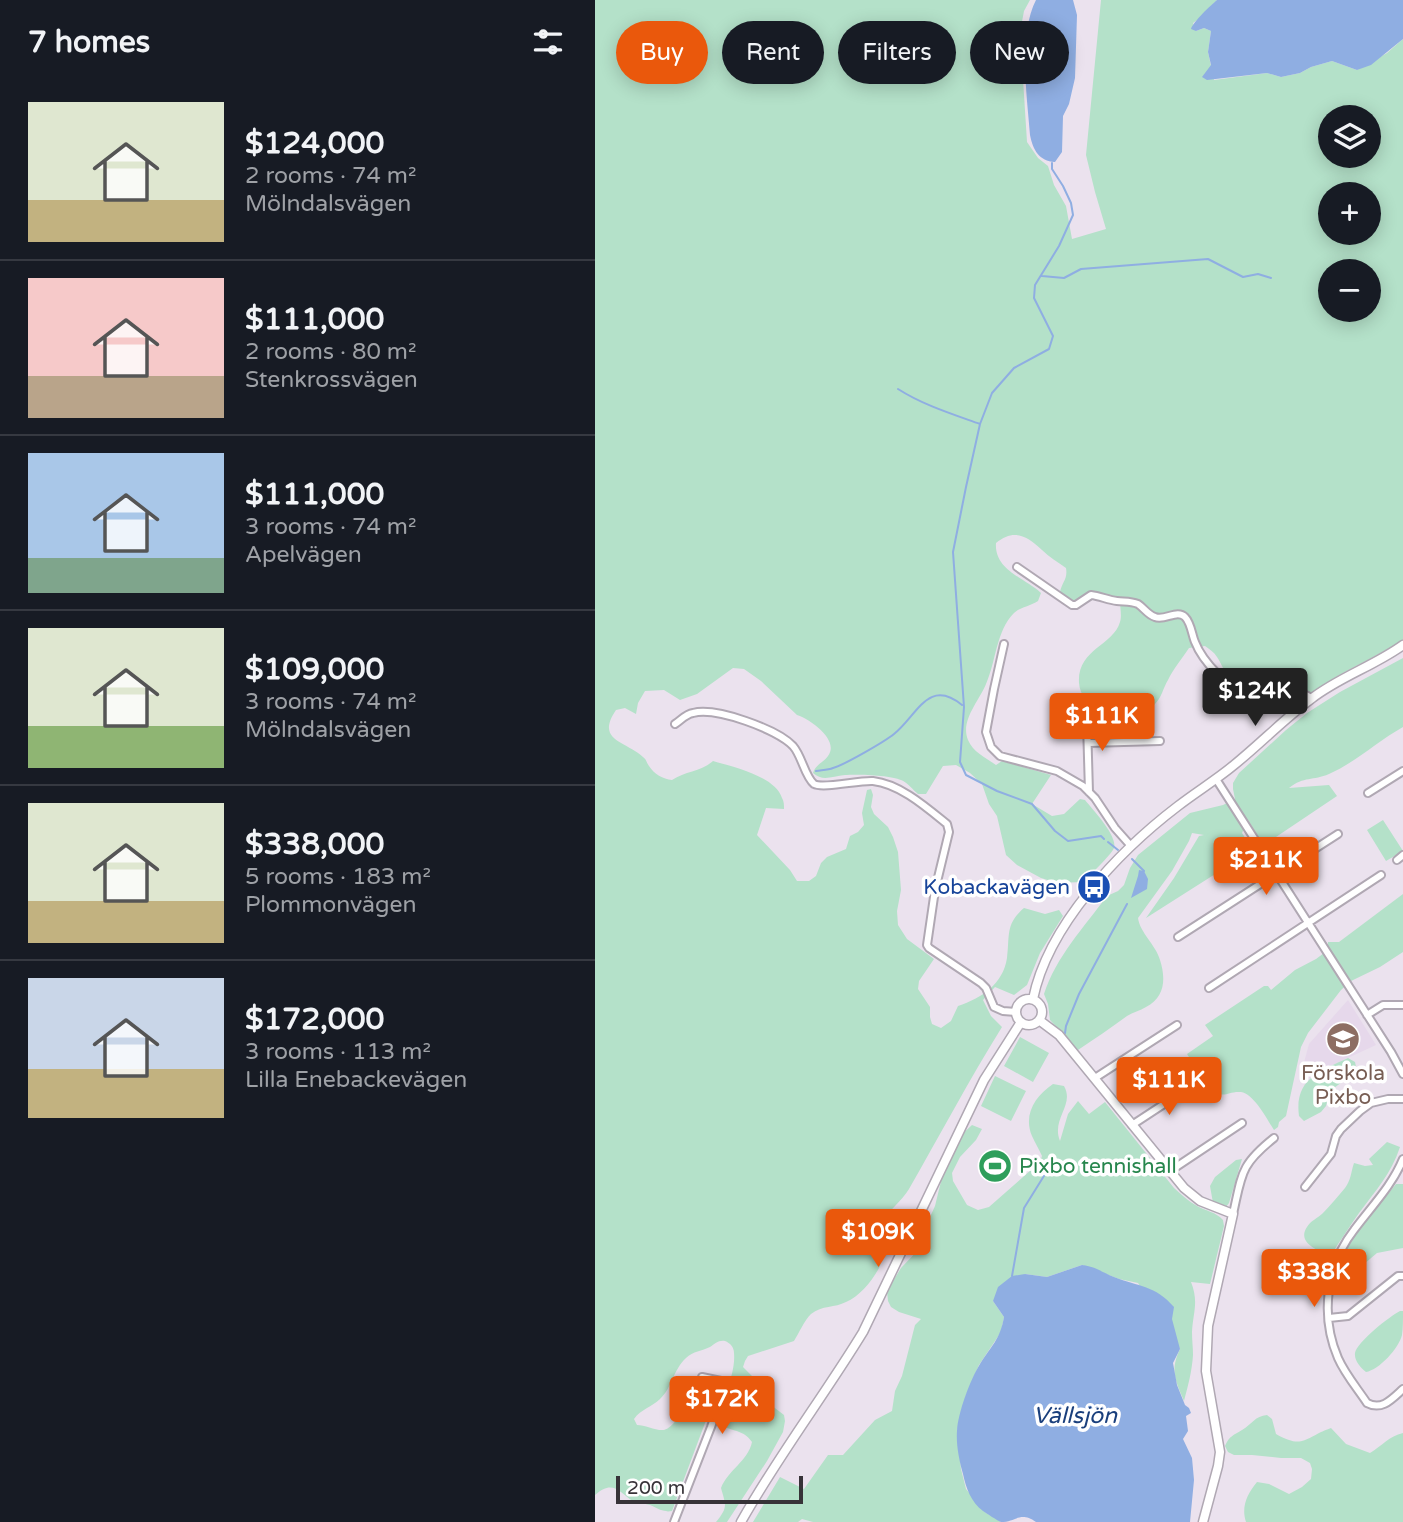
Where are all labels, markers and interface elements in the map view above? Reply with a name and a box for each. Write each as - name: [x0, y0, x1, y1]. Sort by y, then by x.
- chip: Buy: [616, 21, 708, 84]
- chip: Rent: [722, 21, 824, 84]
- chip: Filters: [838, 21, 956, 84]
- chip: New: [970, 21, 1069, 84]
- icon: filters: [529, 23, 567, 61]
- text: 7 homes: [28, 24, 150, 61]
- map controls: [1318, 105, 1381, 322]
- button: layers: [1318, 105, 1381, 168]
- text: $124,000: [245, 125, 384, 162]
- icon: home: [84, 130, 168, 214]
- text: 2 rooms · 74 m²: [245, 162, 416, 190]
- button: +: [1318, 182, 1381, 245]
- text: Mölndalsvägen: [245, 190, 411, 218]
- button: −: [1318, 259, 1381, 322]
- text: $111,000: [245, 301, 384, 338]
- icon: home: [84, 306, 168, 390]
- text: 2 rooms · 80 m²: [245, 338, 416, 366]
- text: Stenkrossvägen: [245, 366, 418, 394]
- text: $111,000: [245, 476, 384, 513]
- icon: home: [84, 481, 168, 565]
- text: 3 rooms · 74 m²: [245, 513, 416, 541]
- text: Apelvägen: [245, 541, 362, 569]
- text: $109,000: [245, 651, 384, 688]
- icon: home: [84, 656, 168, 740]
- pin: $124K: [1206, 668, 1304, 728]
- text: $124K: [1219, 677, 1291, 705]
- text: 3 rooms · 74 m²: [245, 688, 416, 716]
- pin: $111K: [1053, 694, 1151, 753]
- text: $111K: [1066, 702, 1138, 730]
- text: Mölndalsvägen: [245, 716, 411, 744]
- text: $338,000: [245, 826, 384, 863]
- icon: home: [84, 831, 168, 915]
- pin: $211K: [1217, 838, 1315, 897]
- text: $211K: [1230, 846, 1302, 874]
- text: 5 rooms · 183 m²: [245, 863, 431, 891]
- bus stop icon: Kobackavägen: [1075, 868, 1113, 906]
- place label: Kobackavägen: [923, 875, 1070, 900]
- text: Plommonvägen: [245, 891, 417, 919]
- text: $172,000: [245, 1001, 384, 1038]
- icon: home: [84, 1006, 168, 1090]
- school or university icon: Förskola Pixbo: [1324, 1020, 1362, 1058]
- text: 3 rooms · 113 m²: [245, 1038, 431, 1066]
- pin: $111K: [1120, 1058, 1218, 1117]
- place label: Förskola Pixbo: [1301, 1061, 1385, 1110]
- text: Lilla Enebackevägen: [245, 1066, 467, 1094]
- text: $111K: [1133, 1066, 1205, 1094]
- sports icon: Pixbo tennishall: [976, 1147, 1014, 1185]
- place label: Pixbo tennishall: [1019, 1154, 1177, 1179]
- pin: $109K: [829, 1210, 927, 1269]
- text: $109K: [842, 1218, 914, 1246]
- pin: $338K: [1265, 1250, 1363, 1309]
- text: $338K: [1278, 1258, 1350, 1286]
- pin: $172K: [673, 1376, 771, 1436]
- text: $172K: [686, 1385, 758, 1413]
- water label: Vällsjön: [1033, 1402, 1118, 1430]
- scale bar: [616, 1473, 803, 1505]
- text: 200 m: [627, 1477, 685, 1499]

